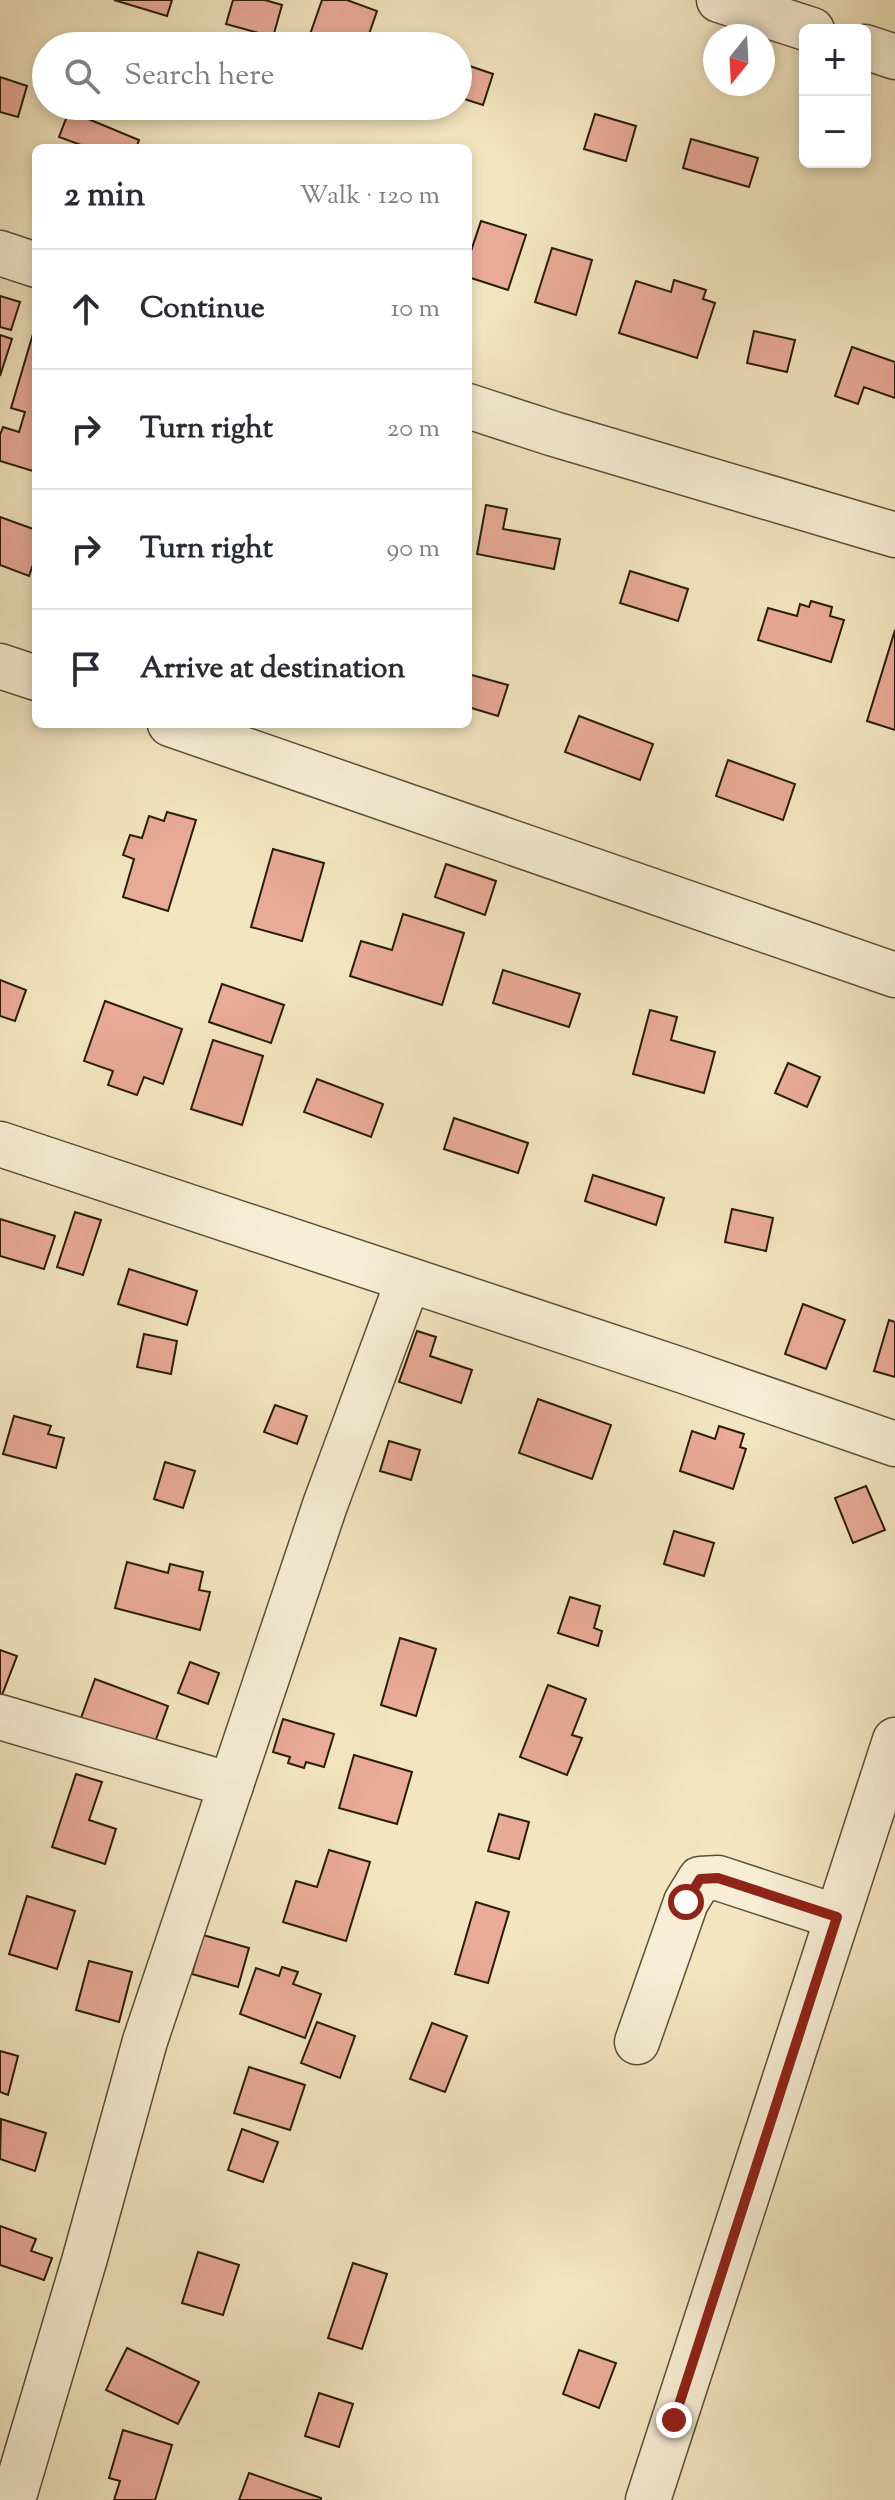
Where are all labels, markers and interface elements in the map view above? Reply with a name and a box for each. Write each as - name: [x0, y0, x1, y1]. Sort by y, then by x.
- north arrow: [703, 24, 775, 96]
- map controls: [799, 24, 871, 168]
- button: +: [799, 24, 871, 96]
- search box: [32, 32, 472, 120]
- icon: search: [60, 54, 104, 98]
- text: Search here: [124, 55, 274, 98]
- button: −: [799, 96, 871, 168]
- text: 2 min: [64, 172, 145, 221]
- text: Walk · 120 m: [300, 178, 440, 215]
- icon: ahead: [64, 287, 108, 331]
- text: Continue: [140, 288, 265, 331]
- text: 10 m: [391, 291, 440, 328]
- icon: right: [64, 407, 108, 451]
- text: Turn right: [140, 408, 273, 451]
- text: 20 m: [387, 411, 440, 448]
- icon: right: [64, 527, 108, 571]
- text: Turn right: [140, 528, 273, 571]
- text: 90 m: [387, 531, 440, 568]
- icon: arrive: [64, 647, 108, 691]
- text: Arrive at destination: [140, 648, 405, 691]
- route start: [668, 1884, 704, 1920]
- route end: [656, 2402, 692, 2438]

